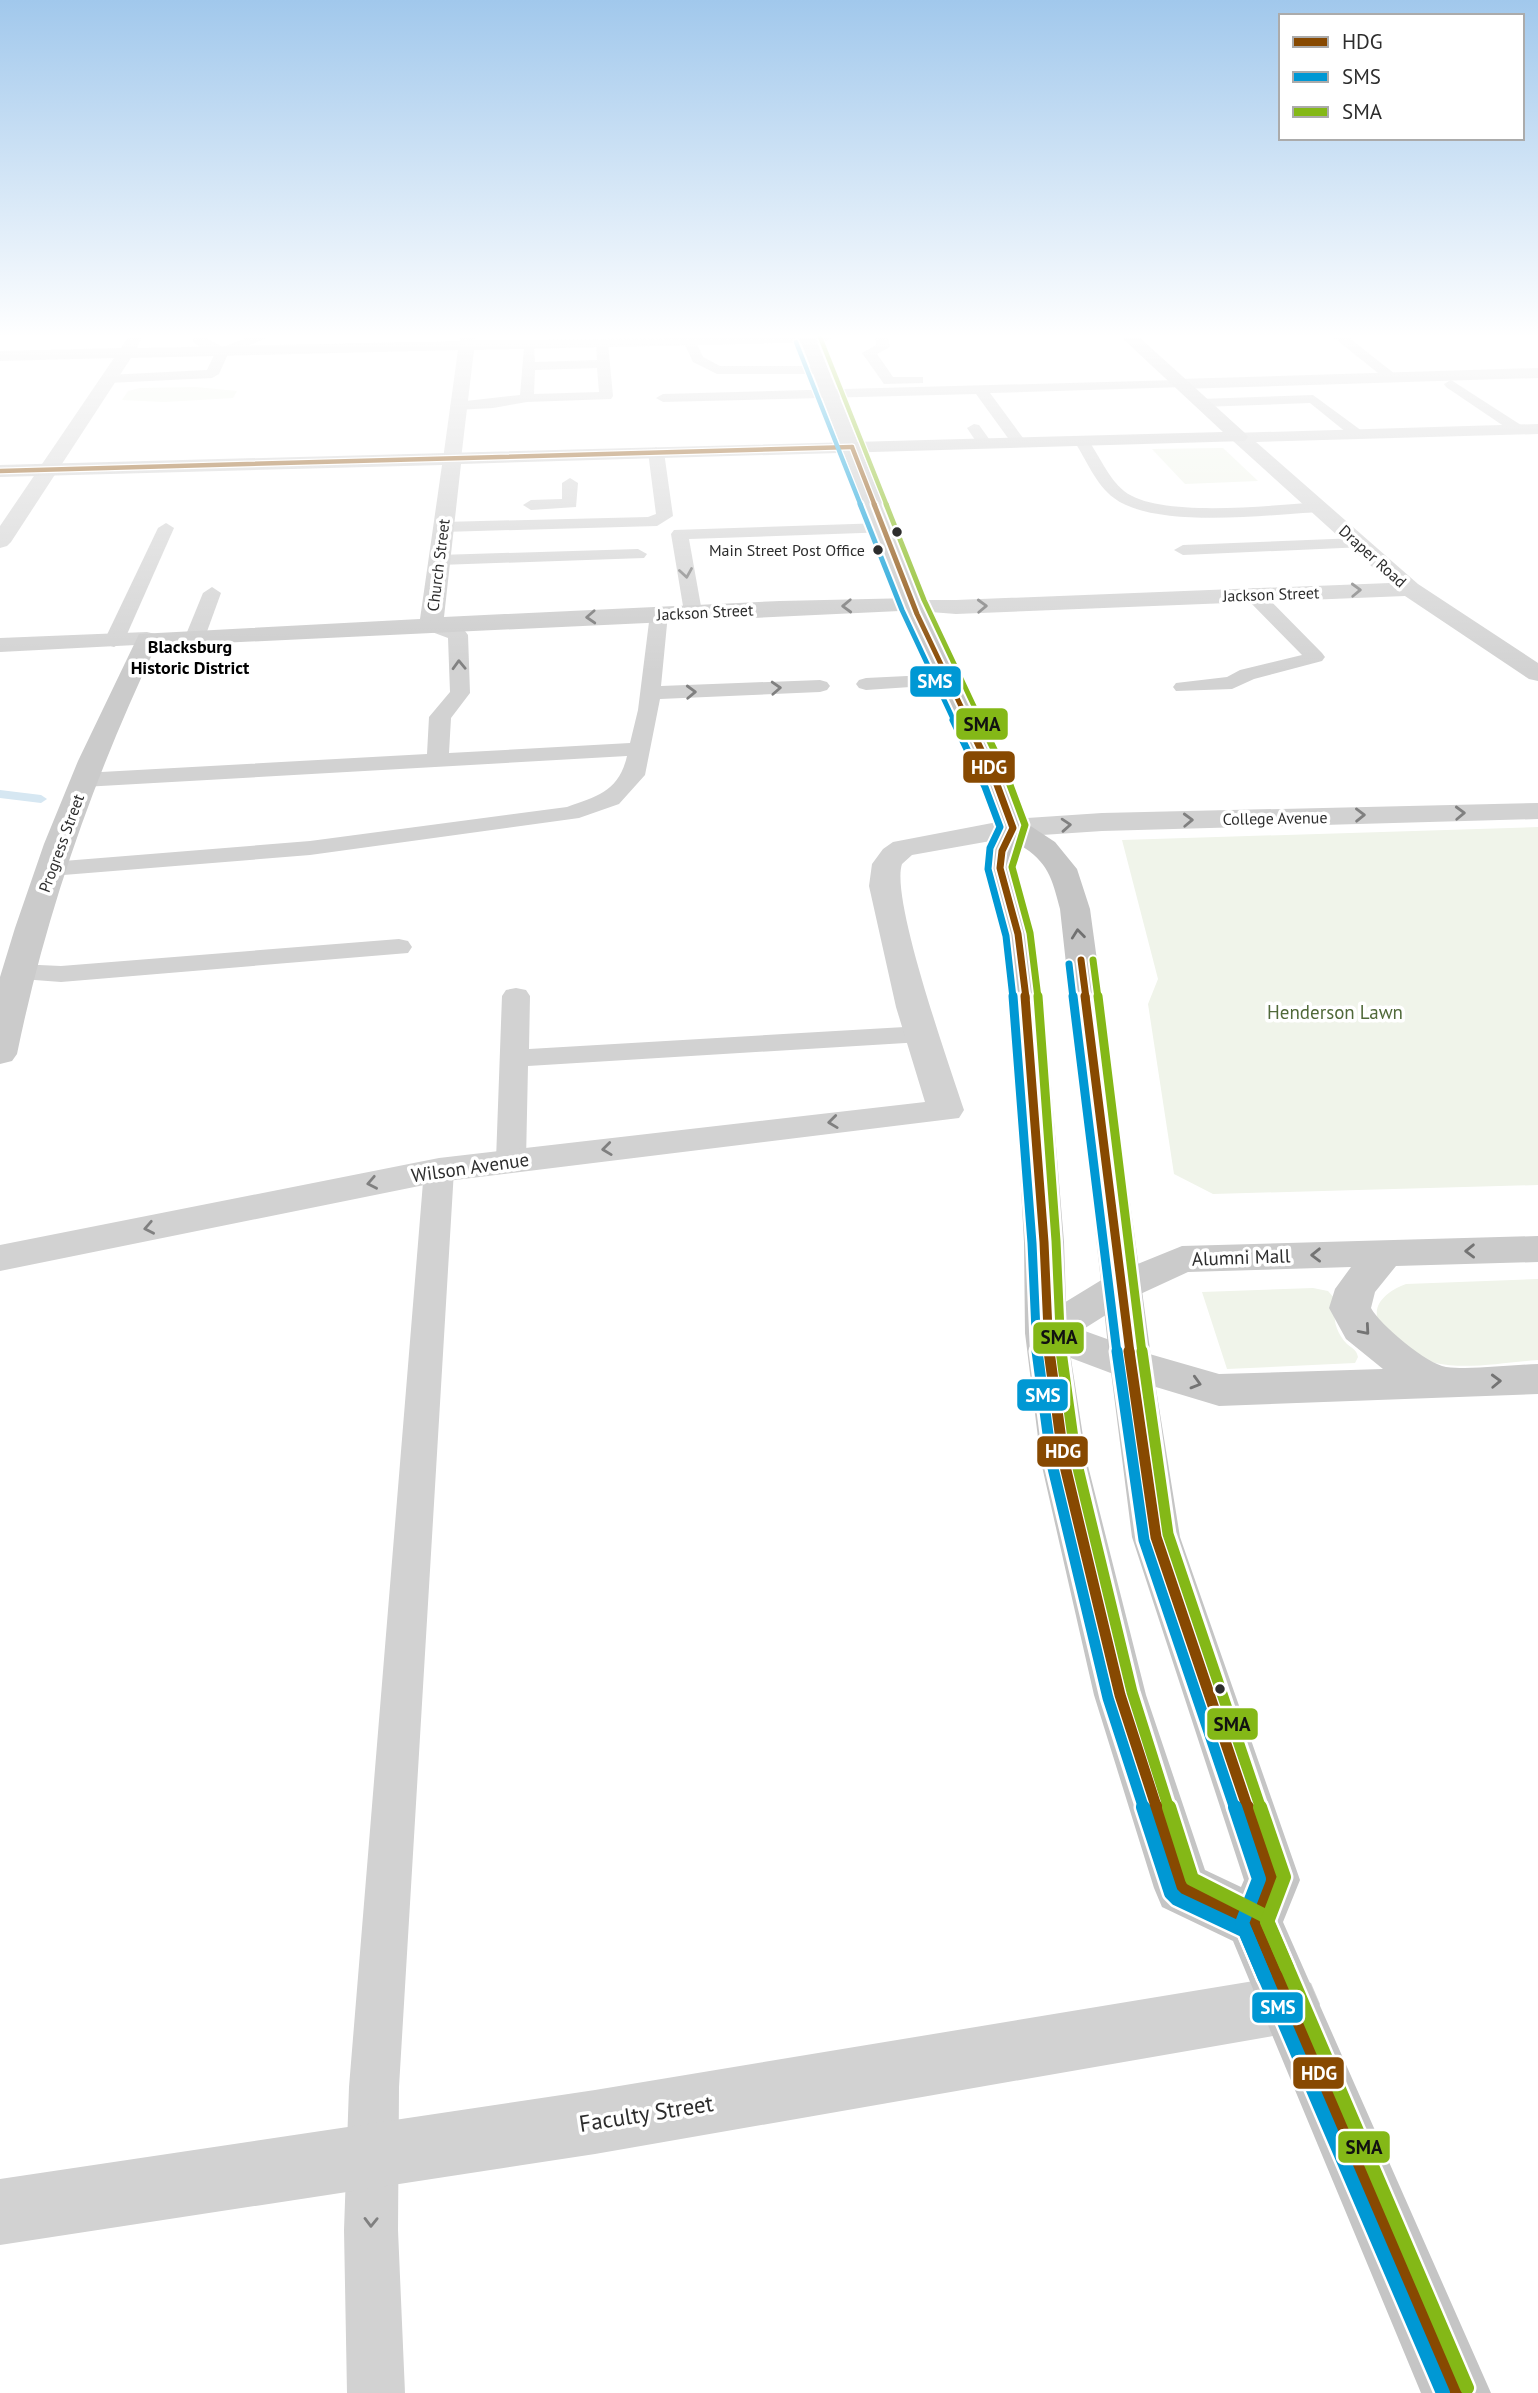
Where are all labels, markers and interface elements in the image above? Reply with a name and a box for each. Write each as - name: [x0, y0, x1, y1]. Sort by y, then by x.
- legend: [1279, 14, 1524, 140]
- text: HDG: [1342, 28, 1383, 55]
- text: SMS: [1342, 63, 1381, 90]
- text: SMA: [1342, 98, 1383, 125]
- street label: Church Street: [422, 517, 454, 612]
- street label: Draper Road: [1335, 520, 1411, 592]
- unlabelled marker: [890, 525, 904, 539]
- place label: Main Street Post Office: [709, 540, 865, 560]
- marker: Main Street Post Office: [871, 543, 885, 557]
- one-way arrow: [678, 567, 693, 579]
- street label: Jackson Street: [1221, 582, 1320, 606]
- one-way arrow: [1351, 583, 1362, 598]
- one-way arrow: [841, 598, 852, 613]
- one-way arrow: [976, 598, 987, 613]
- street label: Jackson Street: [655, 599, 754, 625]
- one-way arrow: [585, 610, 596, 625]
- district label: Blacksburg Historic District: [131, 635, 250, 679]
- one-way arrow: [452, 660, 467, 671]
- line badge: SMS: [909, 665, 962, 698]
- text: SMS: [917, 669, 953, 693]
- one-way arrow: [770, 681, 781, 696]
- one-way arrow: [685, 684, 696, 699]
- line badge: SMA: [955, 707, 1009, 741]
- text: SMA: [964, 712, 1001, 736]
- line badge: HDG: [962, 750, 1016, 784]
- text: HDG: [971, 755, 1007, 779]
- street label: Progress Street: [34, 791, 88, 895]
- one-way arrow: [1455, 805, 1466, 820]
- street label: College Avenue: [1222, 807, 1328, 829]
- one-way arrow: [1354, 808, 1365, 823]
- one-way arrow: [1183, 812, 1194, 828]
- one-way arrow: [1061, 818, 1072, 833]
- one-way arrow: [1070, 928, 1085, 940]
- park label: Henderson Lawn: [1267, 1000, 1403, 1024]
- one-way arrow: [827, 1114, 838, 1129]
- one-way arrow: [601, 1141, 613, 1156]
- street label: Wilson Avenue: [410, 1147, 530, 1187]
- one-way arrow: [366, 1175, 378, 1190]
- one-way arrow: [143, 1219, 155, 1234]
- street label: Alumni Mall: [1191, 1243, 1291, 1271]
- one-way arrow: [1464, 1243, 1475, 1259]
- one-way arrow: [1311, 1247, 1321, 1263]
- line badge: SMA: [1032, 1321, 1085, 1355]
- one-way arrow: [1357, 1322, 1369, 1335]
- text: SMA: [1041, 1325, 1078, 1349]
- one-way arrow: [1491, 1373, 1502, 1388]
- one-way arrow: [1190, 1375, 1202, 1390]
- line badge: SMS: [1016, 1378, 1069, 1412]
- text: SMS: [1025, 1383, 1061, 1407]
- line badge: HDG: [1036, 1435, 1089, 1468]
- text: HDG: [1045, 1439, 1081, 1463]
- unlabelled marker: [1213, 1682, 1227, 1696]
- line badge: SMA: [1206, 1707, 1259, 1741]
- text: SMA: [1214, 1712, 1251, 1736]
- line badge: SMS: [1251, 1991, 1304, 2024]
- text: SMS: [1260, 1995, 1296, 2019]
- line badge: HDG: [1292, 2056, 1345, 2090]
- text: HDG: [1301, 2061, 1337, 2085]
- street label: Faculty Street: [577, 2088, 715, 2138]
- line badge: SMA: [1337, 2130, 1391, 2164]
- text: SMA: [1346, 2135, 1383, 2159]
- one-way arrow: [364, 2216, 379, 2227]

